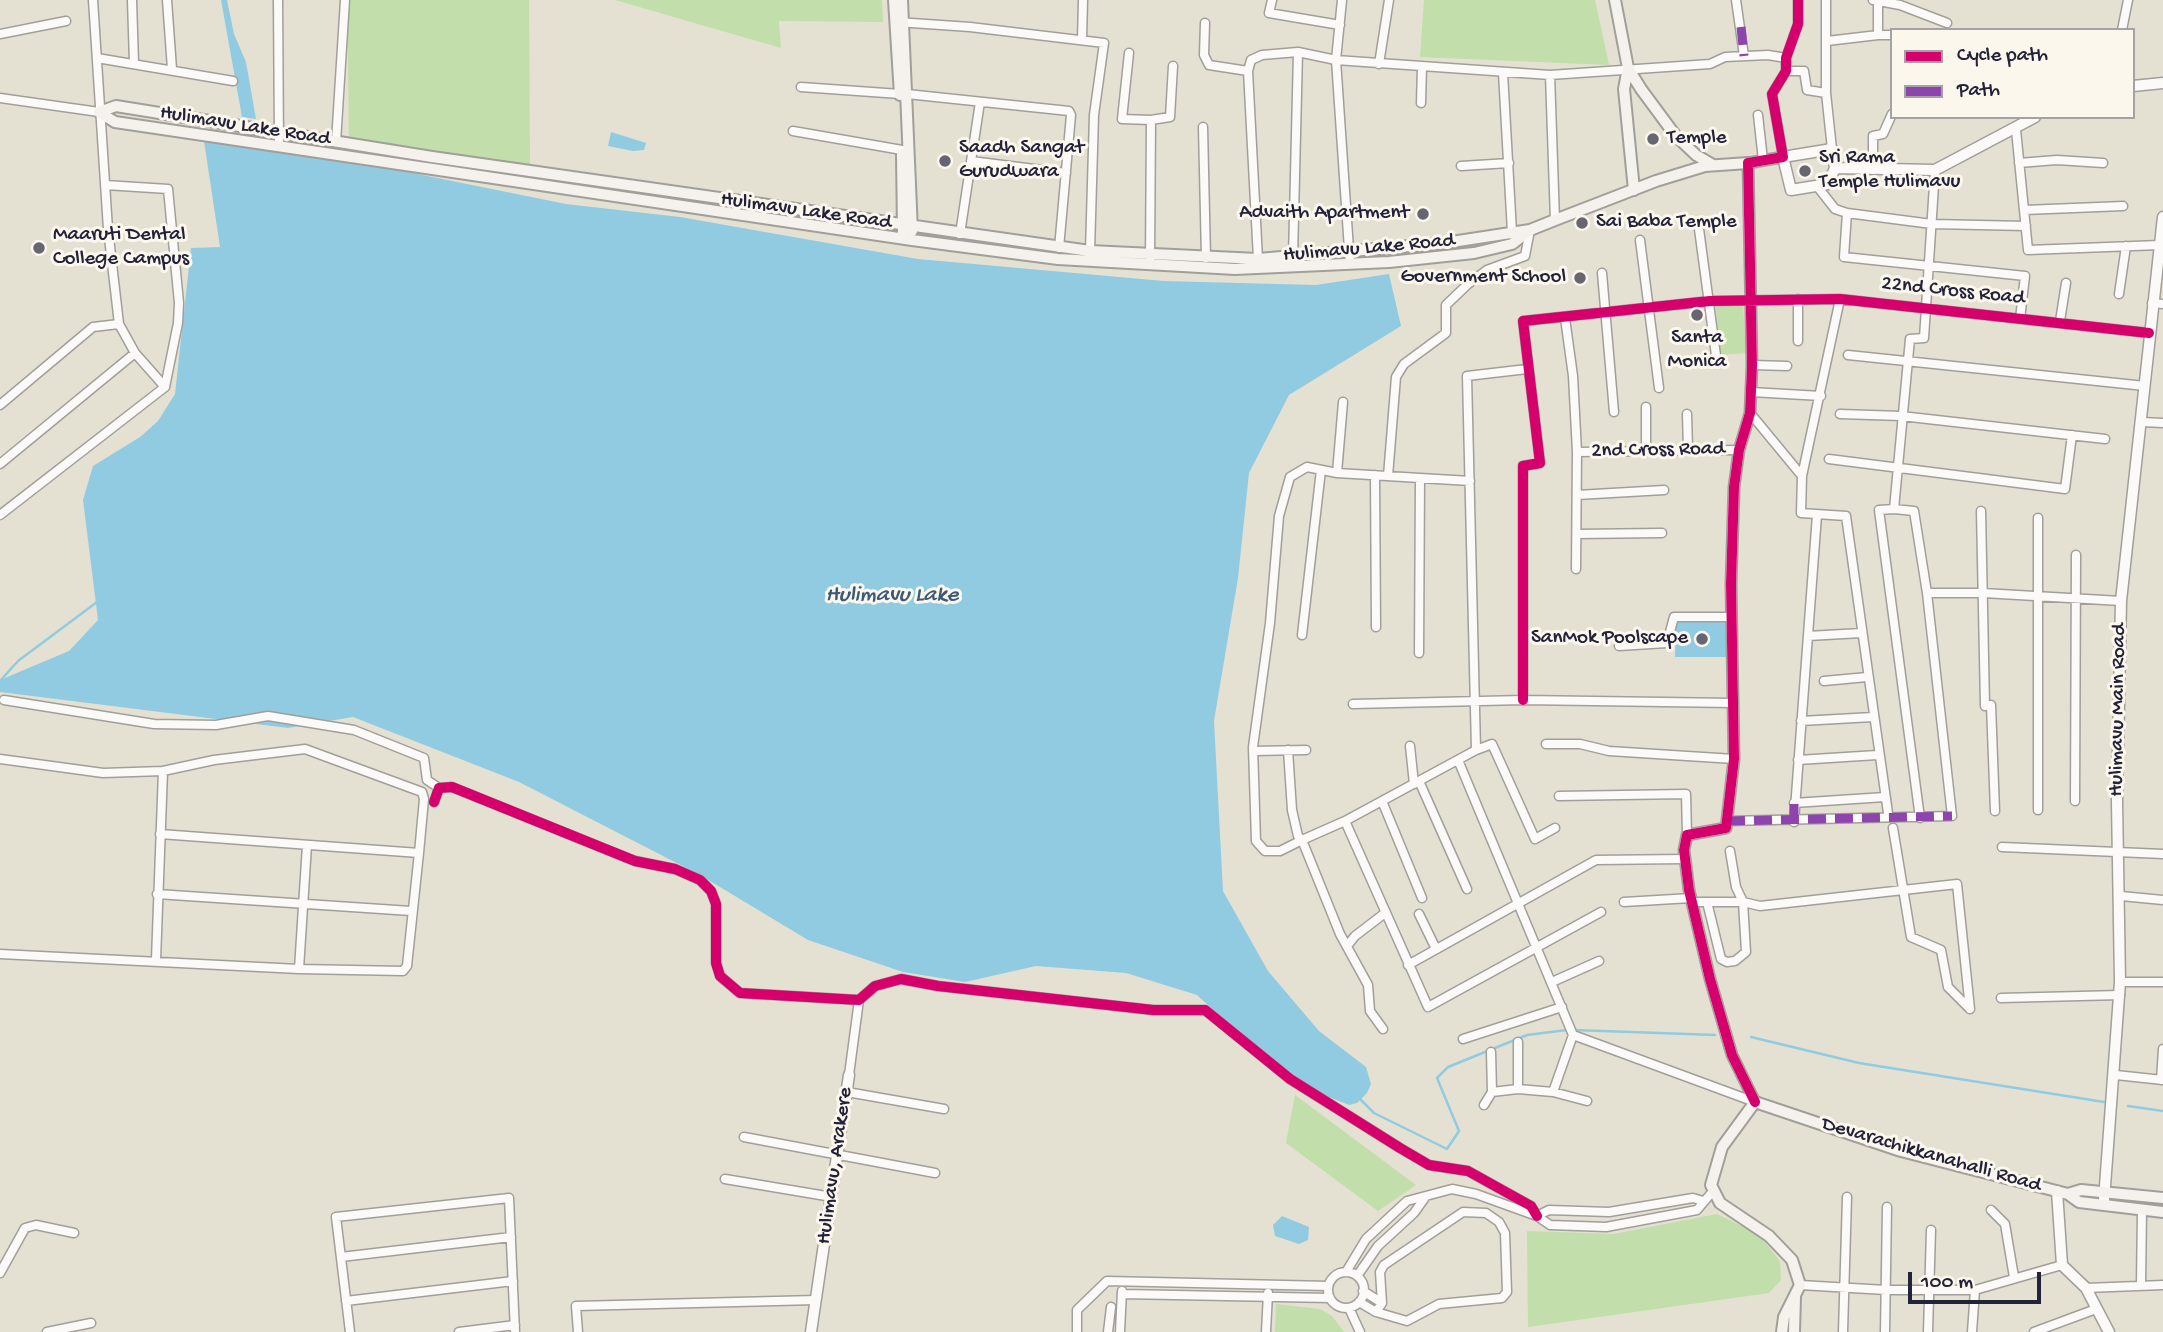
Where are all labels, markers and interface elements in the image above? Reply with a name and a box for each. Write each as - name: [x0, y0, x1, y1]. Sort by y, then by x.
- legend: [1890, 28, 2135, 119]
- text: Cycle path: [1957, 44, 2048, 69]
- text: Path: [1957, 79, 2000, 104]
- street label: Hulimavu Lake Road: [158, 101, 332, 153]
- place label: Temple: [1667, 126, 1727, 152]
- marker: Temple: [1645, 131, 1661, 147]
- place label: Saadh Sangat Gurudwara: [959, 136, 1084, 186]
- place label: Sri Rama Temple Hulimavu: [1819, 146, 1960, 196]
- marker: Saadh Sangat Gurudwara: [937, 153, 953, 169]
- marker: Sri Rama Temple Hulimavu: [1797, 163, 1813, 179]
- street label: Hulimavu Lake Road: [719, 188, 893, 236]
- place label: Advaith Apartment: [1239, 201, 1409, 227]
- marker: Advaith Apartment: [1415, 206, 1431, 222]
- place label: Sai Baba Temple: [1596, 210, 1737, 236]
- marker: Sai Baba Temple: [1574, 215, 1590, 231]
- place label: Maaruti Dental College Campus: [53, 223, 189, 273]
- street label: Hulimavu Lake Road: [1282, 229, 1456, 269]
- marker: Maaruti Dental College Campus: [31, 240, 47, 256]
- place label: Government School: [1400, 265, 1566, 291]
- marker: Government School: [1572, 270, 1588, 286]
- street label: 22nd Cross Road: [1880, 272, 2026, 312]
- marker: Santa Monica: [1689, 307, 1705, 323]
- place label: Santa Monica: [1668, 326, 1726, 376]
- street label: 2nd Cross Road: [1591, 437, 1725, 465]
- water label: Hulimavu Lake: [826, 582, 958, 610]
- street label: Hulimavu Main Road: [2105, 623, 2133, 797]
- place label: SanMok Poolscape: [1531, 626, 1688, 652]
- marker: SanMok Poolscape: [1694, 631, 1710, 647]
- street label: Hulimavu, Arakere: [813, 1086, 859, 1246]
- street label: Devarachikkanahalli Road: [1818, 1113, 2044, 1199]
- scale bar: [1911, 1258, 2044, 1302]
- text: 100 m: [1921, 1271, 1973, 1296]

